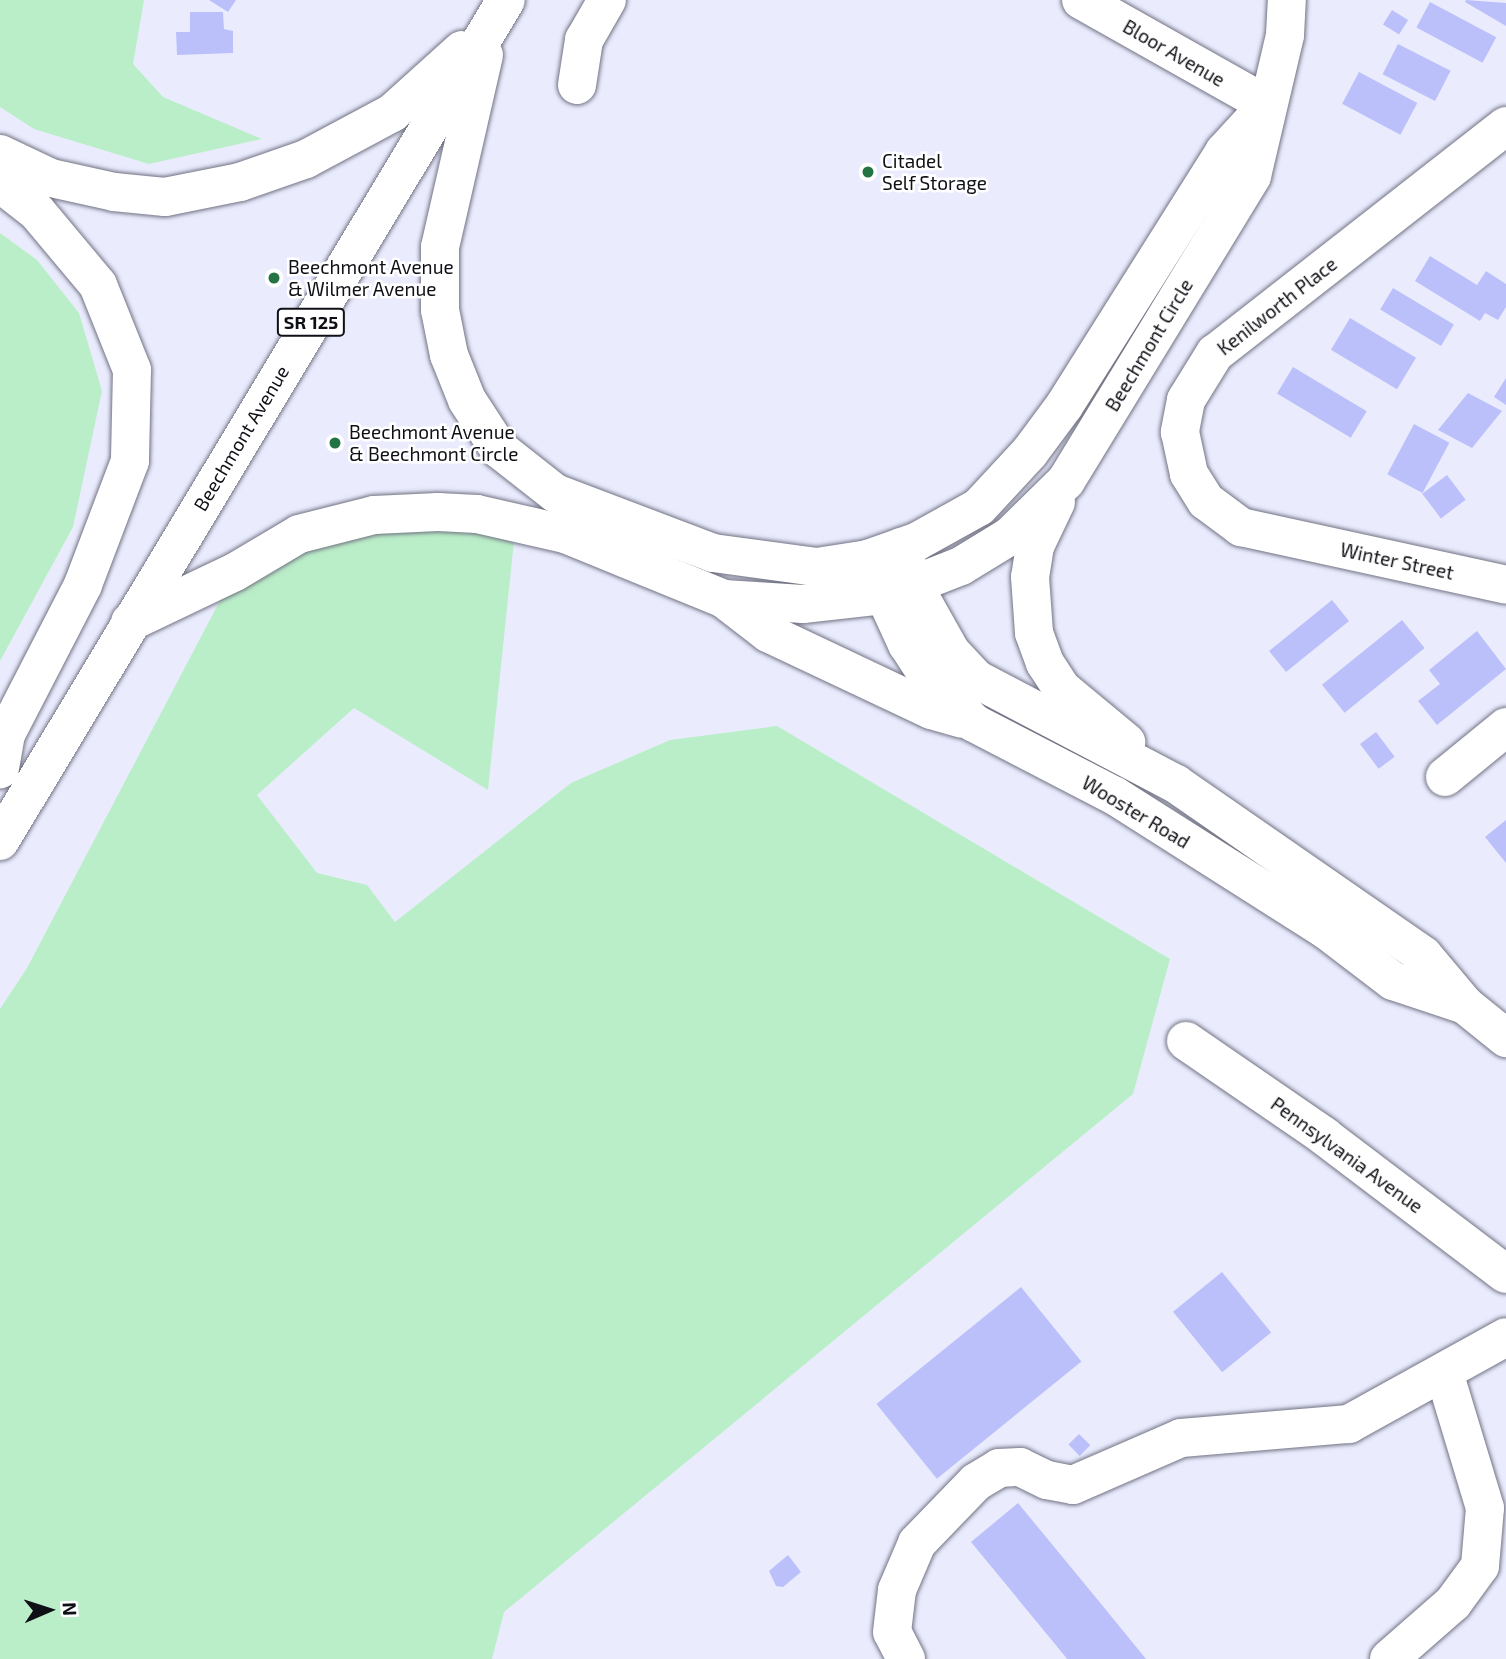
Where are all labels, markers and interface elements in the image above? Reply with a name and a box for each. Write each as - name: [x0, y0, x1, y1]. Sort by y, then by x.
- street label: Bloor Avenue: [1119, 14, 1229, 92]
- place label: Citadel Self Storage: [882, 150, 987, 194]
- marker: Citadel Self Storage: [860, 164, 876, 180]
- street label: Kenilworth Place: [1213, 252, 1341, 360]
- place label: Beechmont Avenue & Wilmer Avenue: [288, 256, 454, 300]
- marker: Beechmont Avenue & Wilmer Avenue: [266, 270, 282, 286]
- street label: Beechmont Circle: [1100, 275, 1198, 415]
- road number: SR 125: [276, 308, 346, 336]
- street label: Beechmont Avenue: [188, 361, 294, 515]
- place label: Beechmont Avenue & Beechmont Circle: [349, 421, 518, 465]
- marker: Beechmont Avenue & Beechmont Circle: [327, 435, 343, 451]
- street label: Winter Street: [1338, 538, 1456, 584]
- street label: Wooster Road: [1078, 771, 1194, 853]
- street label: Pennsylvania Avenue: [1266, 1092, 1428, 1218]
- north arrow: [14, 1575, 84, 1645]
- text: N: [59, 1601, 82, 1616]

